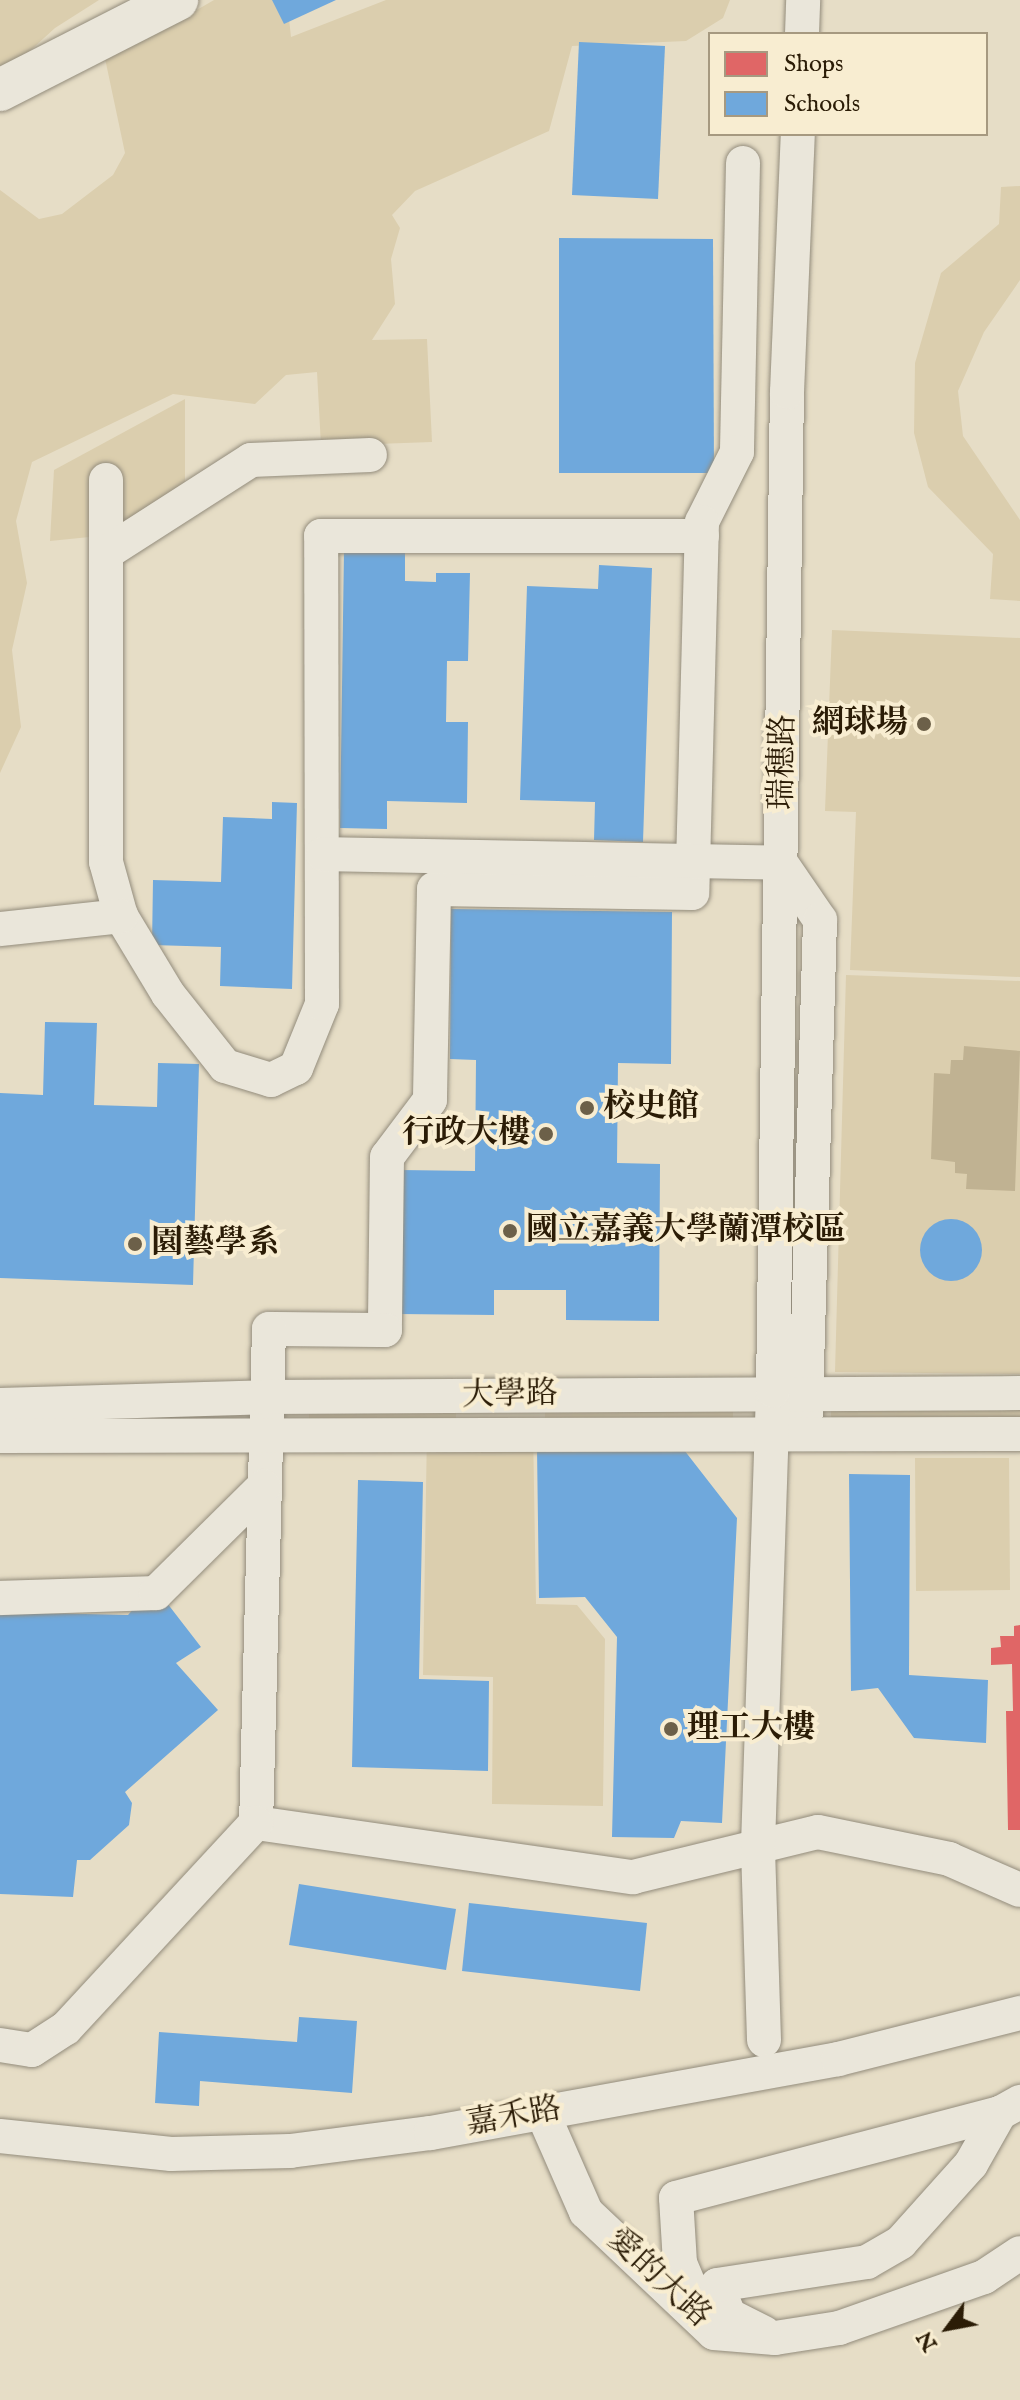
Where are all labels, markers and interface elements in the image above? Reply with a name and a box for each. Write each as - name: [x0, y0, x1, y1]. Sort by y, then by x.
- legend: [708, 32, 988, 136]
- text: Shops: [784, 49, 843, 80]
- text: Schools: [784, 89, 860, 120]
- place label: 網球場: [812, 705, 908, 743]
- street label: 瑞穗路: [764, 714, 804, 810]
- marker: 網球場: [915, 715, 933, 733]
- place label: 校史館: [603, 1089, 699, 1127]
- marker: 校史館: [578, 1099, 596, 1117]
- place label: 行政大樓: [402, 1115, 530, 1153]
- marker: 行政大樓: [537, 1125, 555, 1143]
- place label: 國立嘉義大學蘭潭校區: [526, 1212, 846, 1250]
- marker: 國立嘉義大學蘭潭校區: [501, 1222, 519, 1240]
- place label: 園藝學系: [151, 1225, 279, 1263]
- marker: 園藝學系: [126, 1235, 144, 1253]
- street label: 大學路: [462, 1376, 558, 1416]
- place label: 理工大樓: [687, 1710, 815, 1748]
- marker: 理工大樓: [662, 1720, 680, 1738]
- street label: 嘉禾路: [463, 2091, 565, 2145]
- street label: 愛的大路: [598, 2221, 718, 2337]
- north arrow: [908, 2288, 988, 2368]
- text: N: [911, 2325, 945, 2356]

